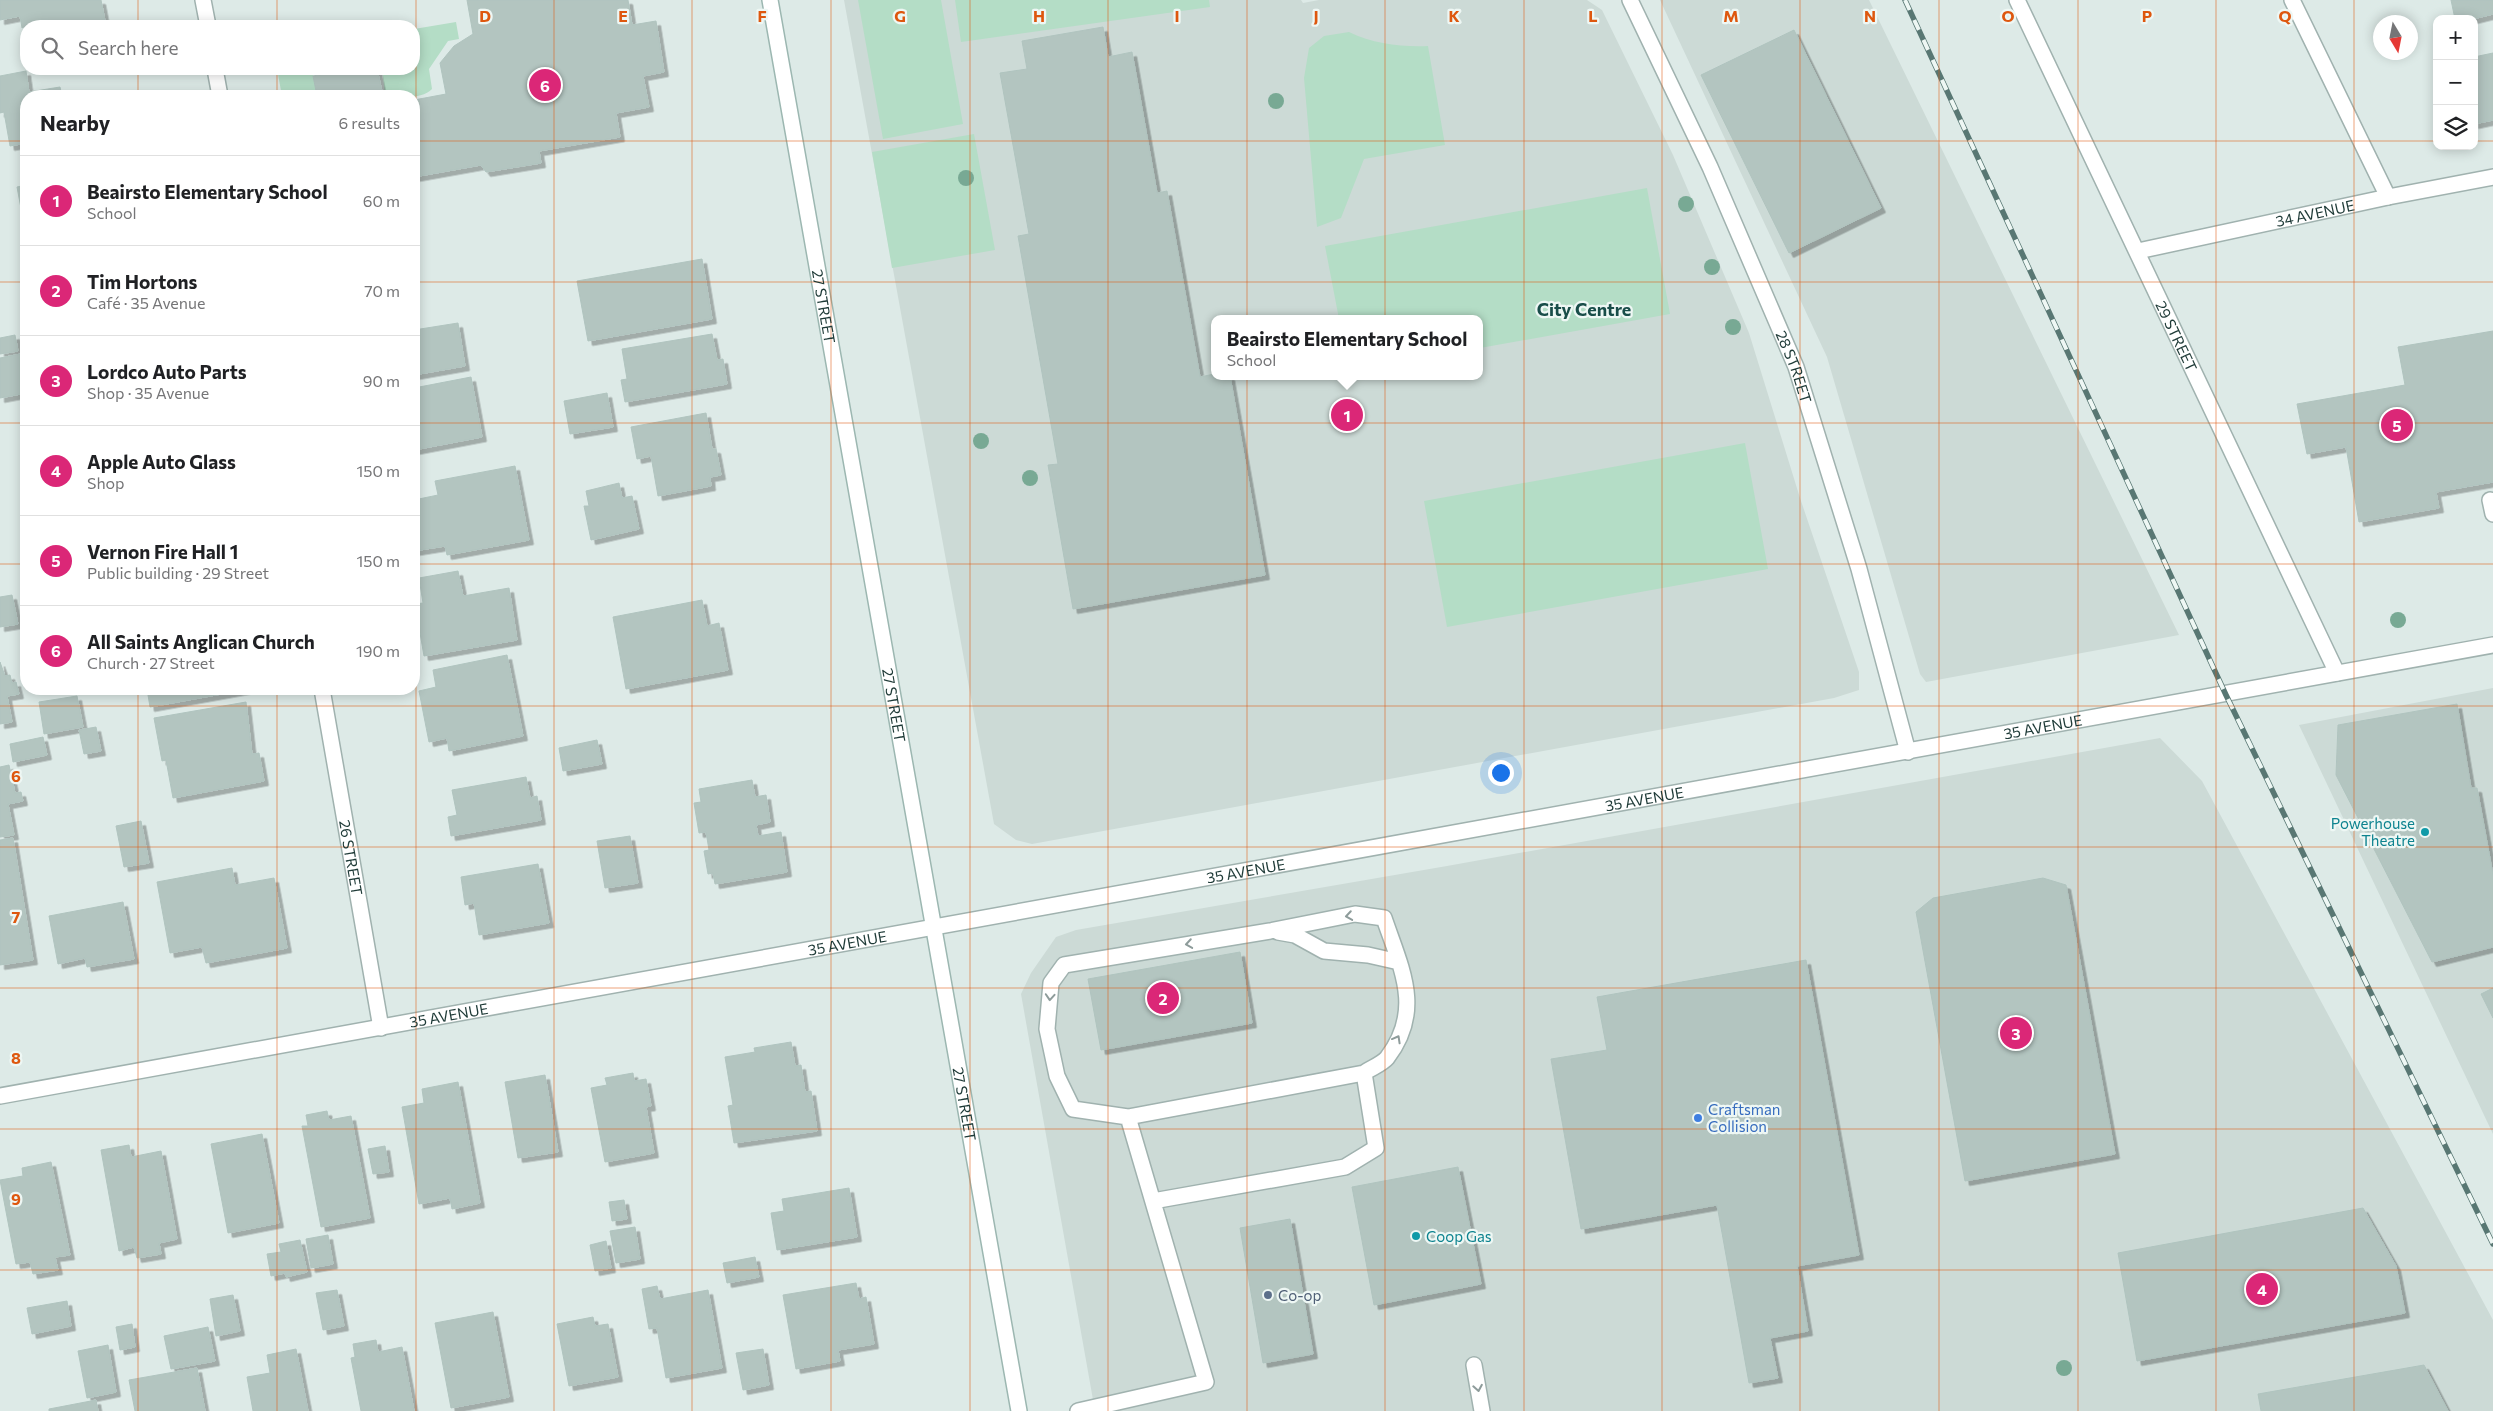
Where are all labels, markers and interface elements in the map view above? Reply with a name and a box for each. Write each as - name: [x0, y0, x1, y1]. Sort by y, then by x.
- text: D: [479, 6, 491, 25]
- text: E: [618, 6, 628, 25]
- text: F: [757, 6, 767, 25]
- text: G: [894, 6, 906, 25]
- text: H: [1033, 6, 1045, 25]
- text: I: [1174, 6, 1180, 25]
- text: J: [1313, 6, 1319, 25]
- text: K: [1448, 6, 1460, 25]
- text: L: [1588, 6, 1598, 25]
- text: M: [1723, 6, 1739, 25]
- text: N: [1864, 6, 1876, 25]
- text: O: [2001, 6, 2015, 25]
- text: P: [2142, 6, 2152, 25]
- text: Q: [2278, 6, 2292, 25]
- north arrow: [2373, 15, 2418, 60]
- map controls: [2433, 15, 2478, 150]
- button: +: [2433, 15, 2478, 60]
- search box: [20, 20, 420, 75]
- icon: search: [38, 34, 66, 62]
- text: Search here: [78, 36, 178, 59]
- button: −: [2433, 60, 2478, 105]
- pin: 6: [529, 66, 561, 104]
- button: layers: [2433, 105, 2478, 150]
- text: Nearby: [40, 110, 110, 135]
- text: 6 results: [339, 113, 400, 132]
- text: Beairsto Elementary School: [87, 180, 328, 203]
- text: 1: [52, 191, 60, 210]
- text: 60 m: [363, 191, 400, 210]
- street label: 34 AVENUE: [2274, 196, 2356, 230]
- text: School: [87, 203, 137, 222]
- street label: 27 STREET: [809, 268, 839, 345]
- text: Tim Hortons: [87, 270, 197, 293]
- text: 2: [51, 281, 61, 300]
- text: 70 m: [364, 281, 400, 300]
- text: Café · 35 Avenue: [87, 293, 205, 312]
- district label: City Centre: [1537, 298, 1631, 320]
- street label: 29 STREET: [2152, 298, 2201, 374]
- popup: [1211, 315, 1483, 380]
- text: Beairsto Elementary School: [1227, 327, 1467, 350]
- street label: 28 STREET: [1772, 328, 1816, 405]
- text: School: [1227, 350, 1276, 369]
- text: Lordco Auto Parts: [87, 360, 247, 383]
- text: 3: [51, 371, 61, 390]
- text: 90 m: [363, 371, 400, 390]
- text: Shop · 35 Avenue: [87, 383, 209, 402]
- pin: 1: [1331, 396, 1363, 434]
- pin: 5: [2381, 406, 2413, 444]
- text: Apple Auto Glass: [87, 450, 236, 473]
- text: 4: [51, 461, 61, 480]
- text: 150 m: [357, 461, 400, 480]
- text: Shop: [87, 473, 125, 492]
- text: Vernon Fire Hall 1: [87, 540, 238, 563]
- text: 5: [51, 551, 61, 570]
- text: 150 m: [357, 551, 400, 570]
- text: Public building · 29 Street: [87, 563, 269, 582]
- text: All Saints Anglican Church: [87, 630, 315, 653]
- text: 6: [51, 641, 61, 660]
- text: 190 m: [356, 641, 400, 660]
- text: Church · 27 Street: [87, 653, 215, 672]
- street label: 27 STREET: [879, 667, 910, 744]
- street label: 35 AVENUE: [2002, 710, 2084, 742]
- your location: [1488, 760, 1514, 786]
- text: 6: [11, 766, 21, 785]
- street label: 35 AVENUE: [1603, 783, 1685, 814]
- place label: Powerhouse Theatre: [2331, 814, 2415, 849]
- street label: 26 STREET: [336, 818, 367, 897]
- marker: Powerhouse Theatre: [2419, 826, 2431, 838]
- street label: 35 AVENUE: [1205, 855, 1287, 887]
- text: 7: [12, 907, 21, 926]
- one-way arrow: [1344, 910, 1353, 920]
- street label: 35 AVENUE: [806, 927, 888, 959]
- one-way arrow: [1184, 939, 1193, 949]
- pin: 2: [1147, 979, 1179, 1017]
- one-way arrow: [1044, 993, 1055, 1001]
- street label: 35 AVENUE: [408, 999, 490, 1031]
- pin: 3: [2000, 1014, 2032, 1052]
- one-way arrow: [1391, 1035, 1401, 1044]
- text: 8: [11, 1048, 21, 1067]
- street label: 27 STREET: [949, 1066, 980, 1143]
- place label: Craftsman Collision: [1708, 1100, 1780, 1135]
- marker: Craftsman Collision: [1692, 1112, 1704, 1124]
- text: 9: [11, 1189, 21, 1208]
- place label: Coop Gas: [1426, 1227, 1492, 1245]
- marker: Coop Gas: [1410, 1230, 1422, 1242]
- pin: 4: [2246, 1270, 2278, 1308]
- place label: Co-op: [1278, 1286, 1322, 1304]
- marker: Co-op: [1262, 1289, 1274, 1301]
- one-way arrow: [1473, 1384, 1483, 1392]

